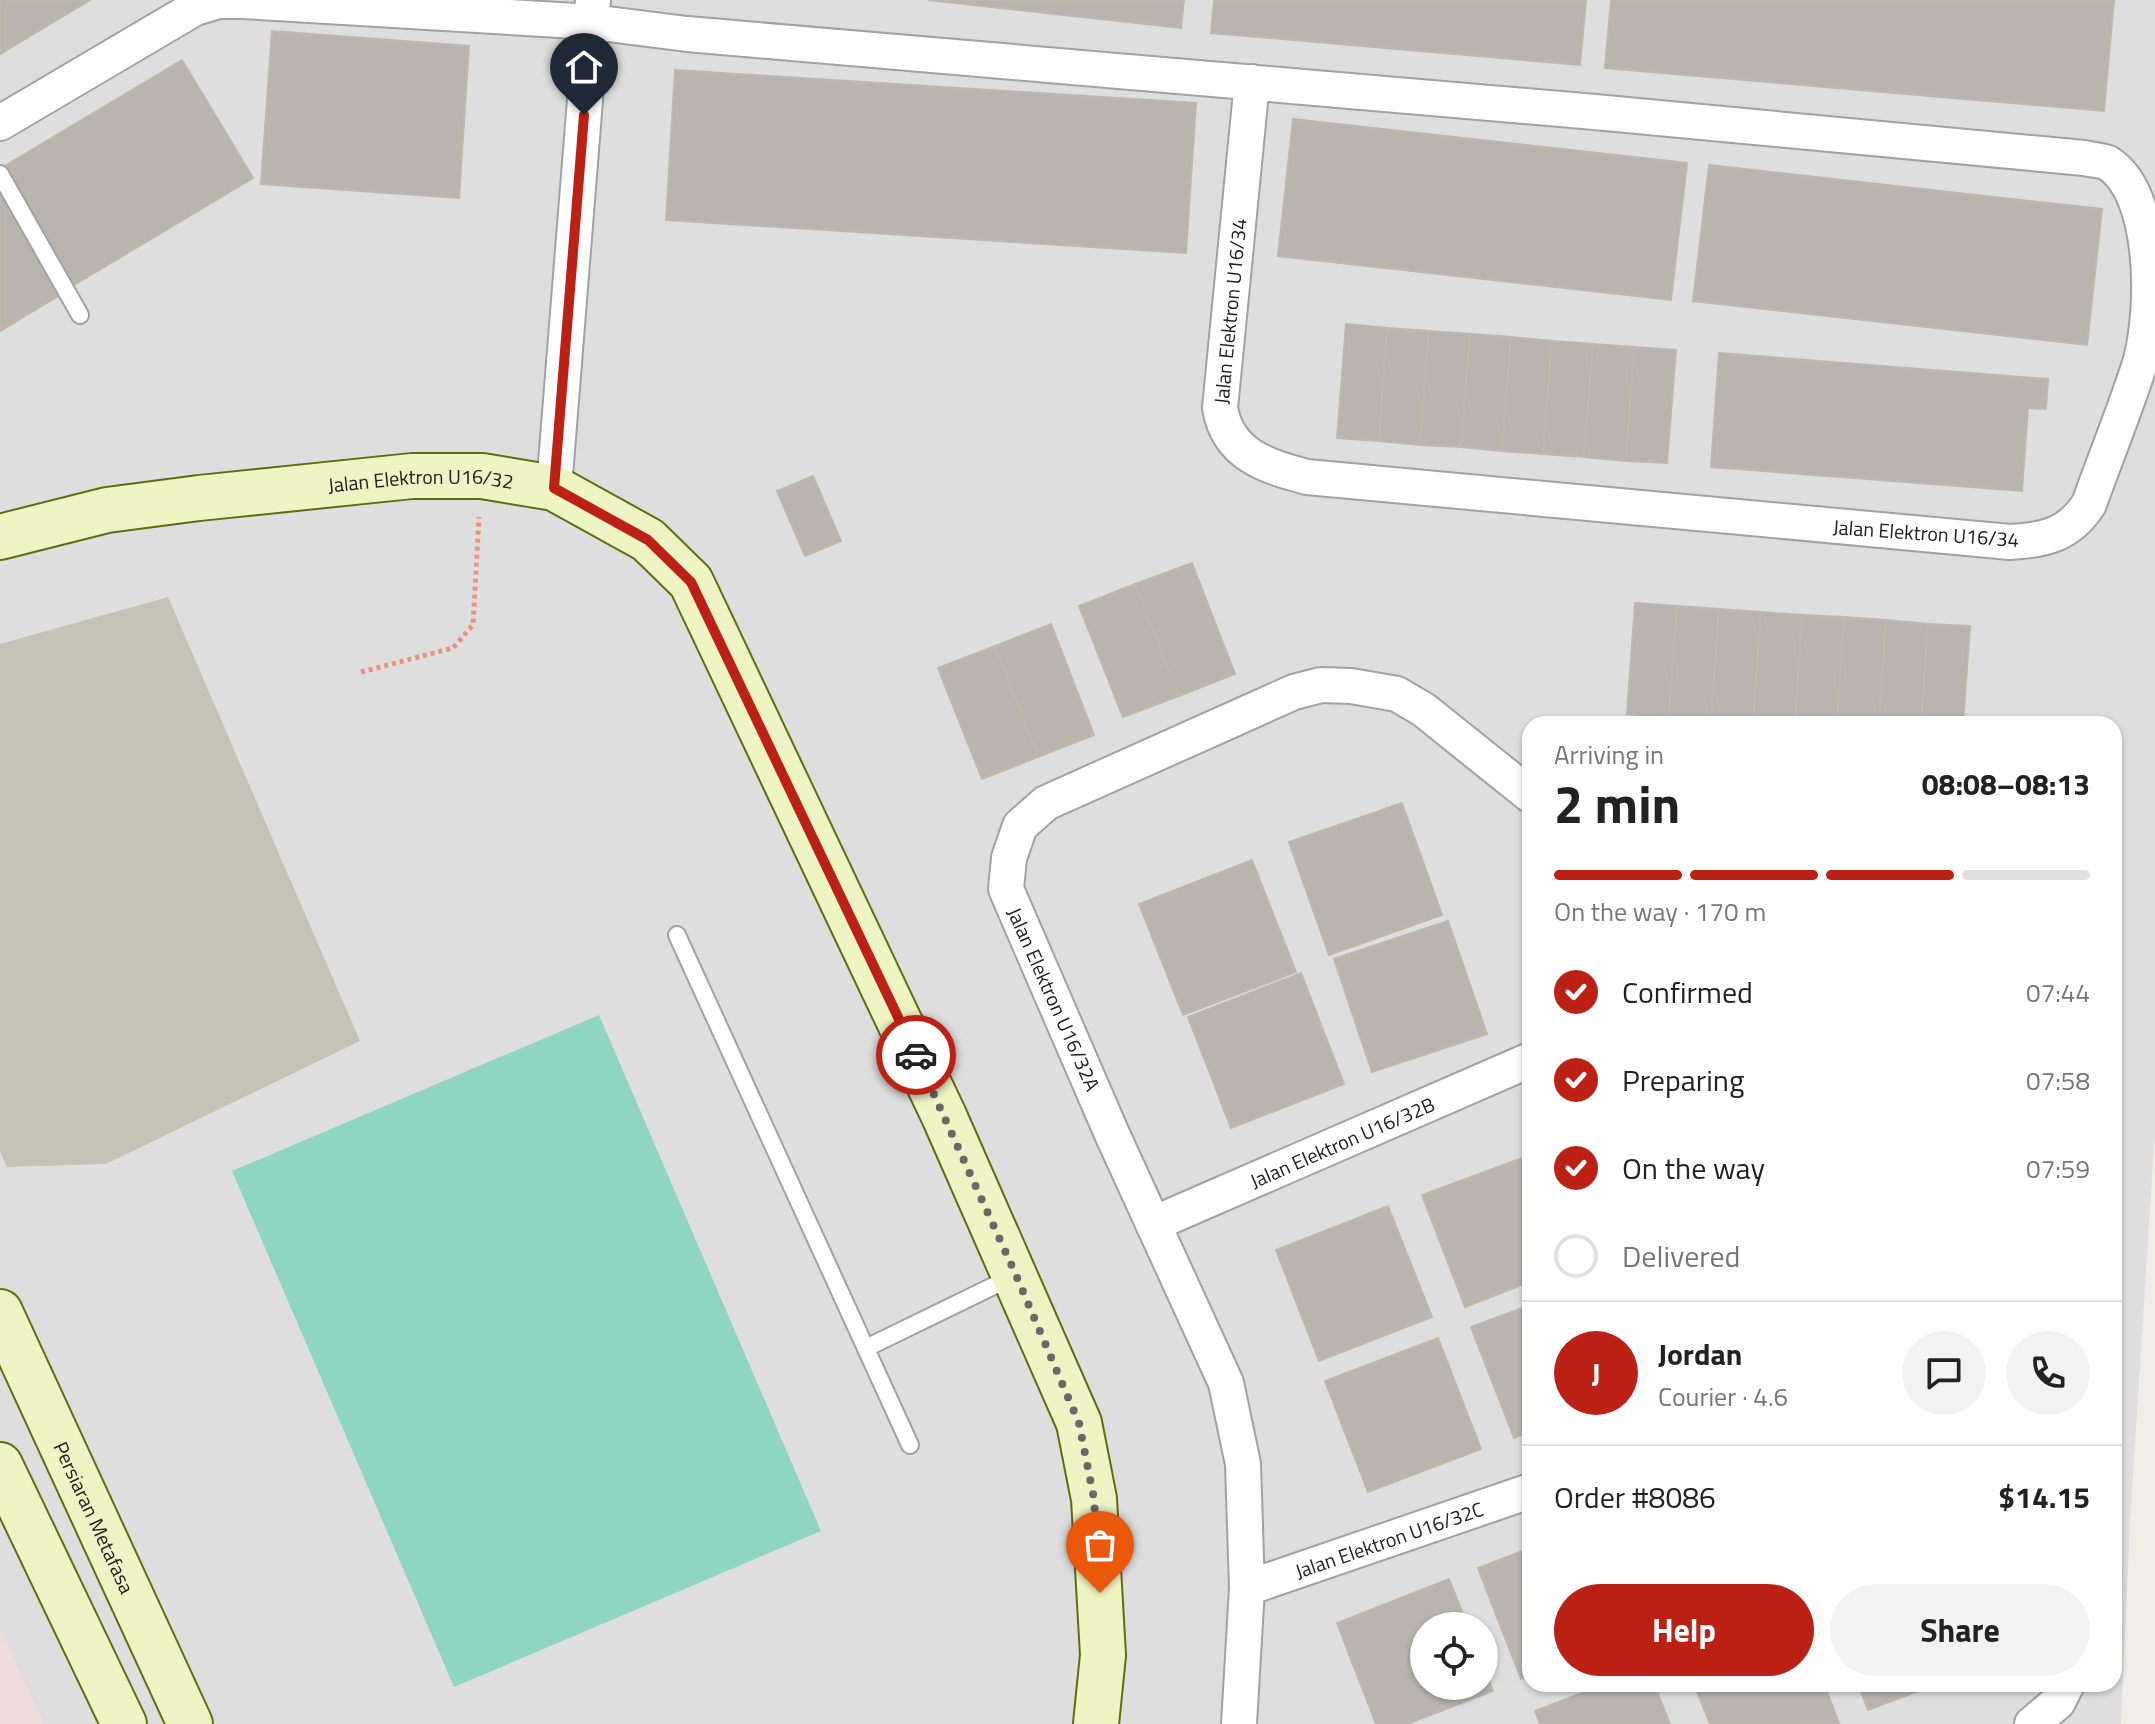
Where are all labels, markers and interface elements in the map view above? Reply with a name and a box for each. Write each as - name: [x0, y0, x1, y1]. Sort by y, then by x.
- pin: [550, 33, 618, 115]
- icon: home: [562, 45, 606, 89]
- street label: Jalan Elektron U16/34: [1205, 217, 1254, 405]
- street label: Jalan Elektron U16/32: [326, 461, 516, 500]
- street label: Jalan Elektron U16/34: [1832, 511, 2020, 555]
- text: Arriving in: [1554, 735, 1664, 774]
- text: 08:08–08:13: [1922, 761, 2090, 807]
- text: 2 min: [1554, 764, 1680, 843]
- text: On the way · 170 m: [1554, 892, 1766, 931]
- street label: Jalan Elektron U16/32A: [1000, 902, 1109, 1096]
- text: Confirmed: [1622, 969, 1753, 1015]
- icon: check: [1554, 970, 1598, 1014]
- text: 07:44: [2026, 973, 2090, 1012]
- courier: [876, 1015, 956, 1095]
- icon: car: [894, 1033, 938, 1077]
- text: Preparing: [1622, 1057, 1744, 1103]
- icon: check: [1554, 1058, 1598, 1102]
- text: 07:58: [2026, 1061, 2090, 1100]
- street label: Jalan Elektron U16/32B: [1245, 1088, 1439, 1196]
- text: On the way: [1622, 1145, 1765, 1191]
- icon: check: [1554, 1146, 1598, 1190]
- text: 07:59: [2026, 1149, 2090, 1188]
- text: Delivered: [1622, 1233, 1740, 1279]
- text: Jordan: [1658, 1331, 1742, 1377]
- button: chat: [1902, 1331, 1986, 1415]
- button: phone: [2006, 1331, 2090, 1415]
- text: J: [1591, 1350, 1601, 1396]
- text: Courier · 4.6: [1658, 1377, 1788, 1416]
- street label: Persiaran Metafasa: [46, 1436, 143, 1598]
- text: Order #8086: [1554, 1474, 1716, 1520]
- text: $14.15: [1998, 1474, 2090, 1520]
- street label: Jalan Elektron U16/32C: [1291, 1493, 1487, 1586]
- pin: [1066, 1511, 1134, 1593]
- icon: bag: [1078, 1523, 1122, 1567]
- button: Help: [1554, 1584, 1814, 1676]
- button: Share: [1830, 1584, 2090, 1676]
- map controls: [1410, 1612, 1498, 1700]
- button: locate: [1410, 1612, 1498, 1700]

